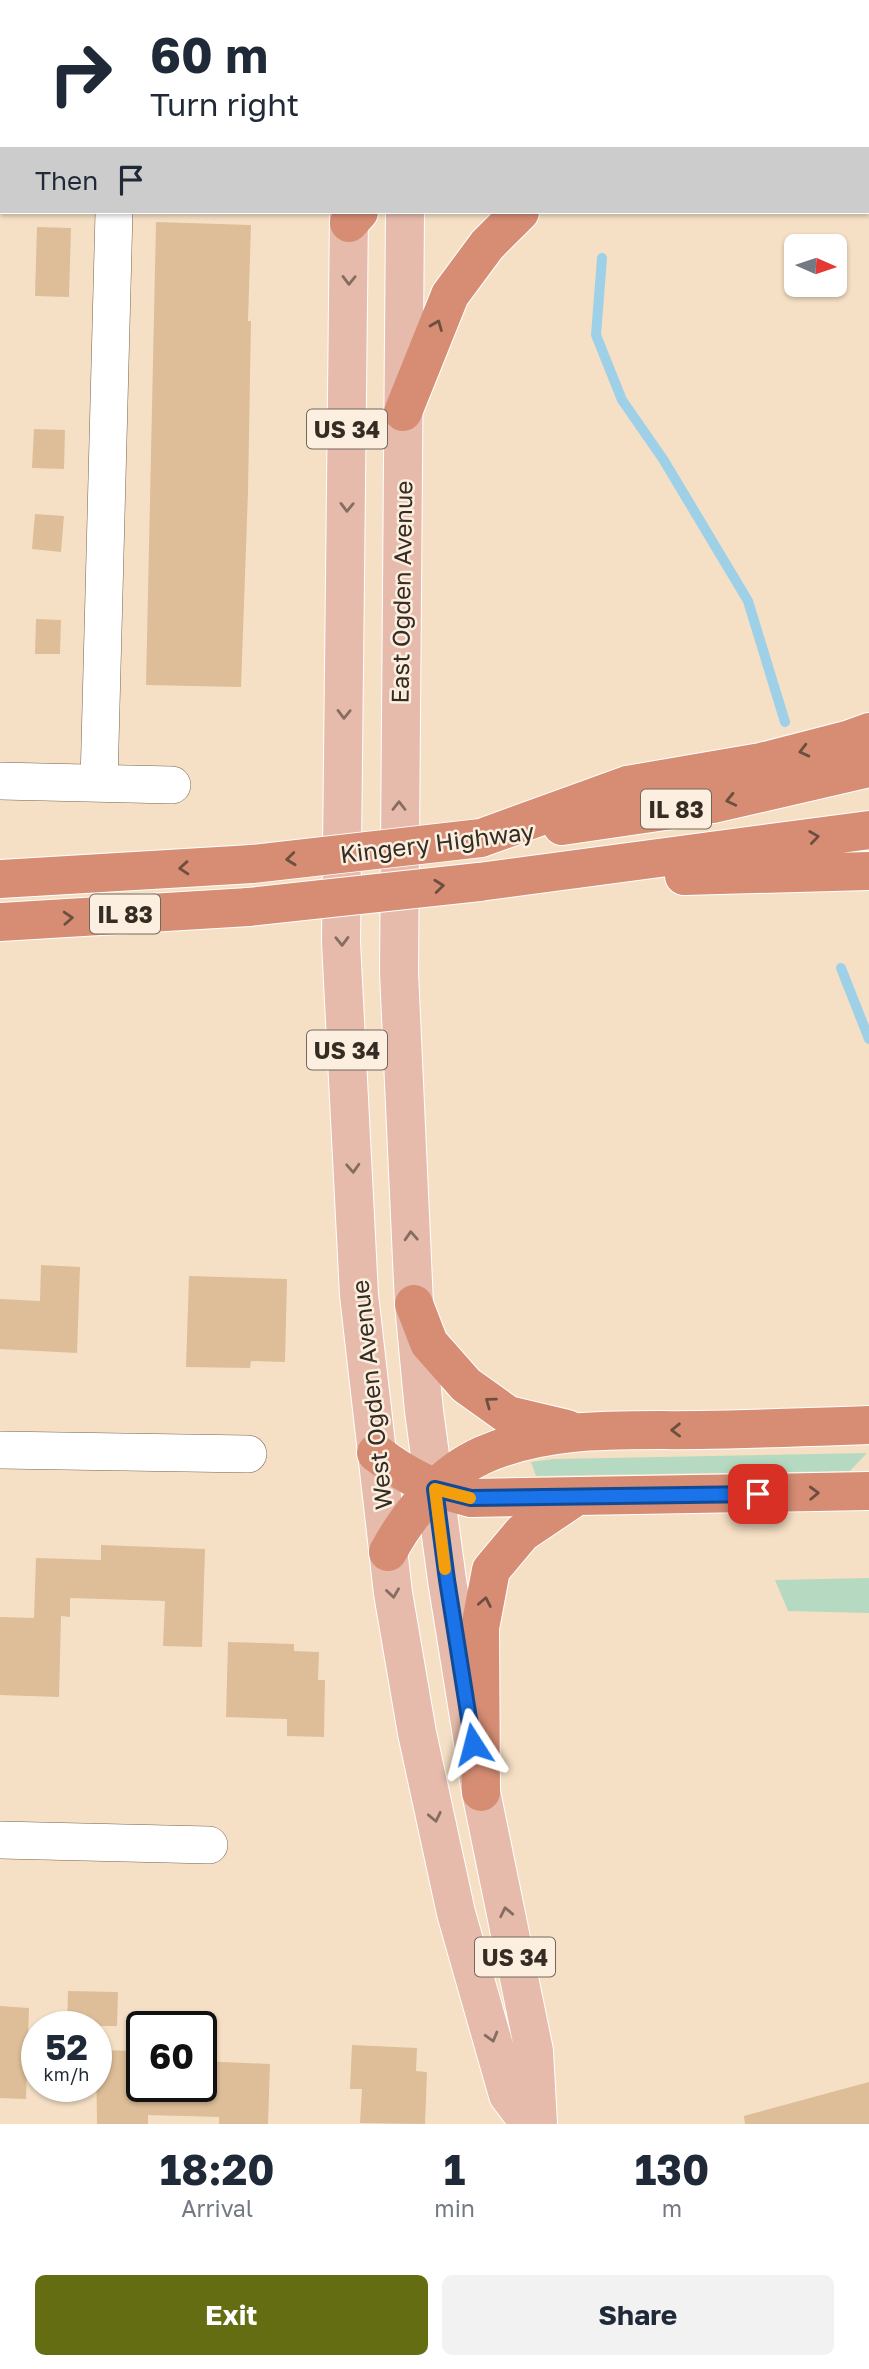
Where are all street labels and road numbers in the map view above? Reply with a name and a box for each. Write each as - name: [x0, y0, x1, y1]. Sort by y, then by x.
- road number: US 34: [307, 410, 387, 448]
- street label: East Ogden Avenue: [385, 480, 417, 704]
- road number: IL 83: [641, 790, 711, 828]
- street label: Kingery Highway: [338, 816, 536, 868]
- road number: IL 83: [90, 894, 160, 934]
- road number: US 34: [307, 1030, 387, 1070]
- street label: West Ogden Avenue: [345, 1279, 397, 1511]
- road number: US 34: [475, 1938, 555, 1976]

